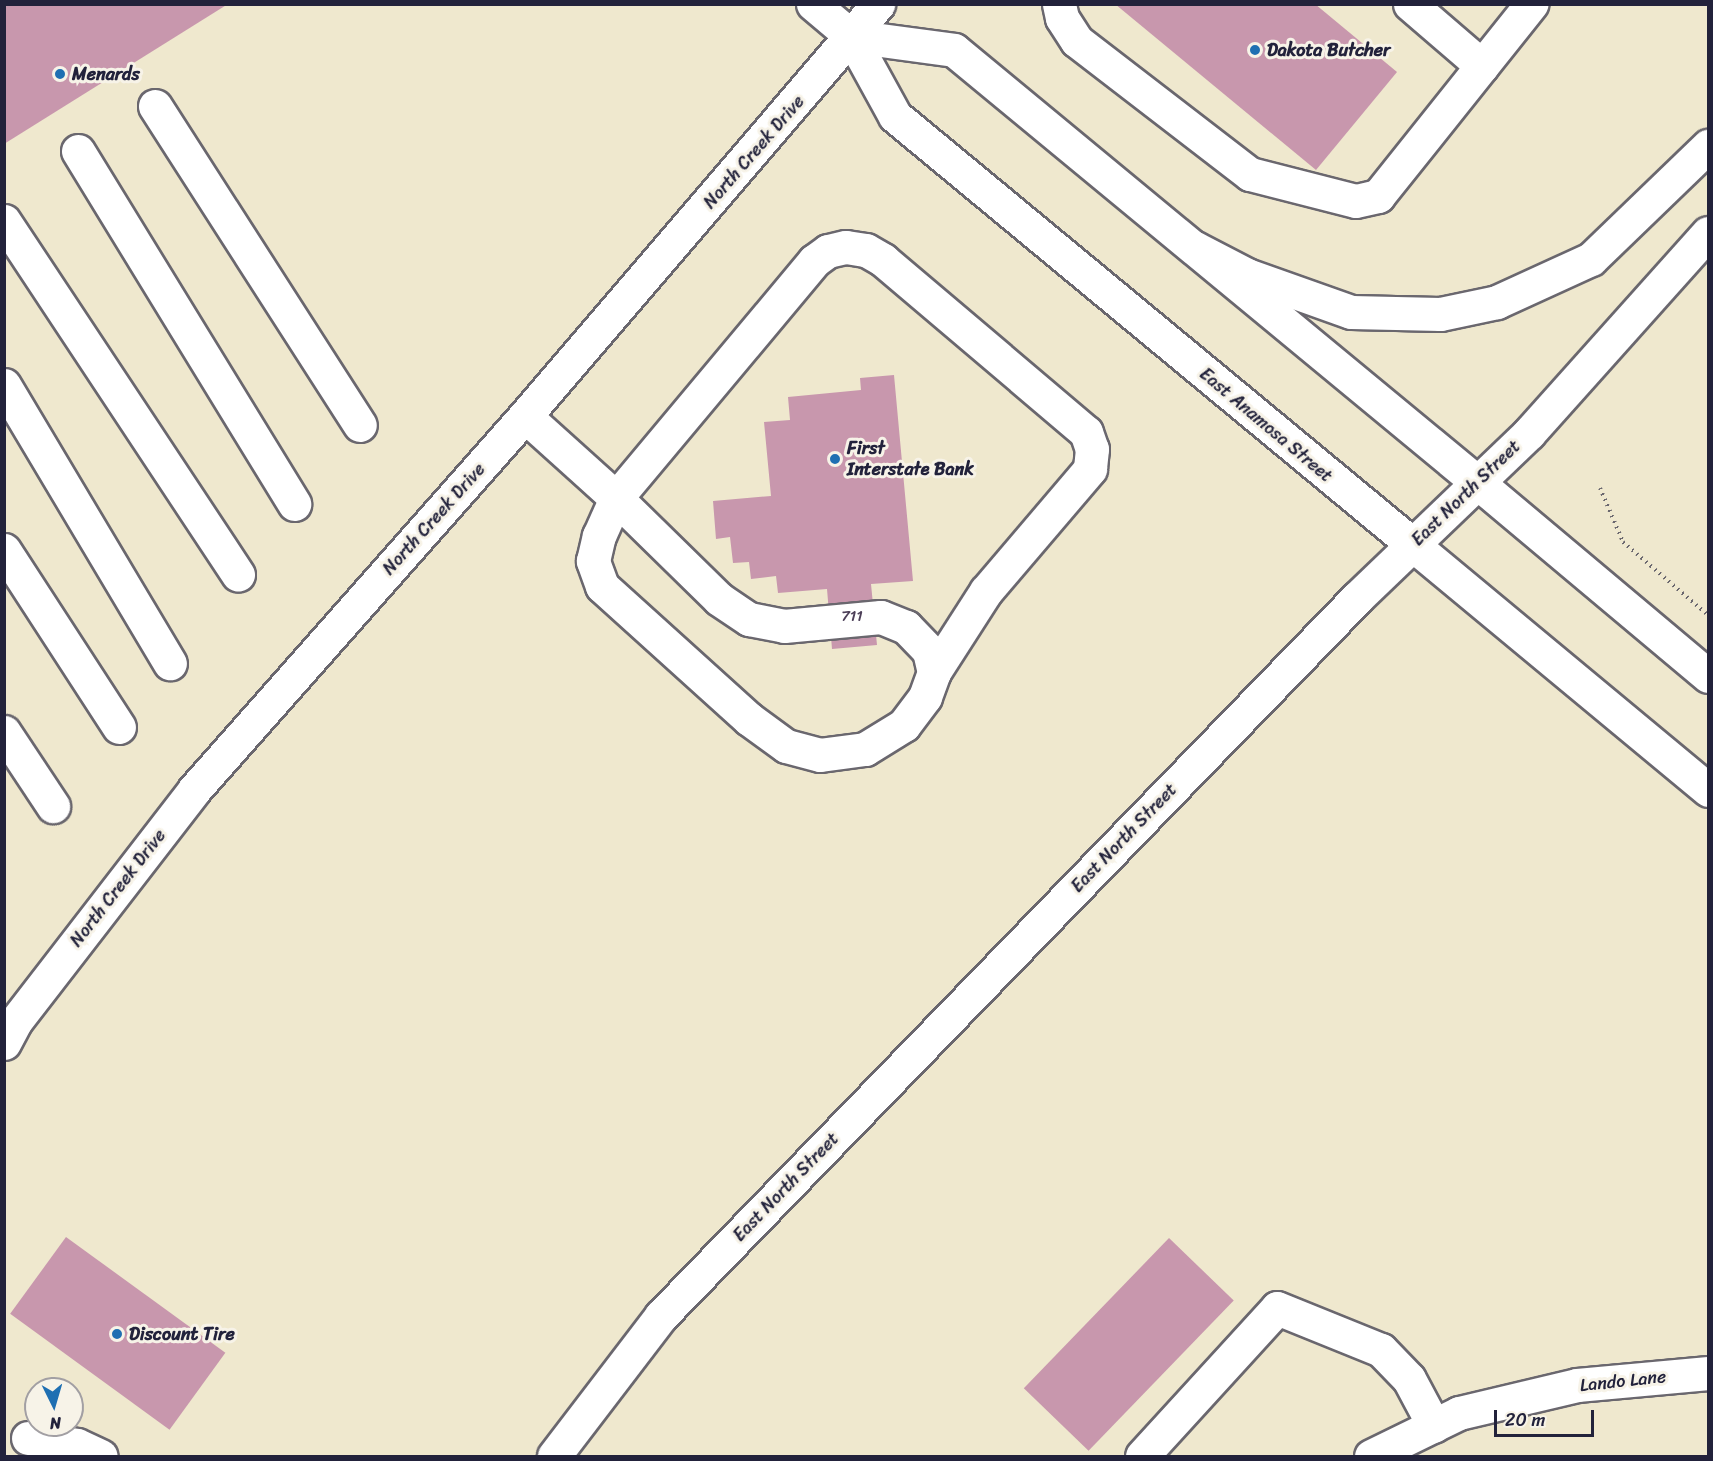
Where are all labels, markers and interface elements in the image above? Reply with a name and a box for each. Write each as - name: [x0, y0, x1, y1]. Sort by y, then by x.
- place label: Dakota Butcher: [1267, 39, 1391, 61]
- marker: Dakota Butcher: [1248, 43, 1262, 57]
- place label: Menards: [72, 63, 140, 85]
- marker: Menards: [53, 67, 67, 81]
- street label: North Creek Drive: [699, 91, 809, 213]
- street label: East Anamosa Street: [1195, 363, 1337, 487]
- street label: East North Street: [1407, 436, 1525, 550]
- place label: First Interstate Bank: [847, 438, 974, 480]
- marker: First Interstate Bank: [828, 452, 842, 466]
- street label: North Creek Drive: [378, 459, 490, 579]
- house number: 711: [841, 608, 863, 626]
- street label: East North Street: [1067, 779, 1181, 897]
- street label: North Creek Drive: [65, 825, 171, 951]
- street label: East North Street: [729, 1128, 843, 1246]
- place label: Discount Tire: [129, 1323, 235, 1345]
- marker: Discount Tire: [110, 1327, 124, 1341]
- street label: Lando Lane: [1579, 1366, 1667, 1396]
- north arrow: [24, 1377, 84, 1437]
- scale bar: [1497, 1398, 1598, 1436]
- text: 20 m: [1505, 1404, 1545, 1436]
- text: N: [49, 1409, 62, 1438]

